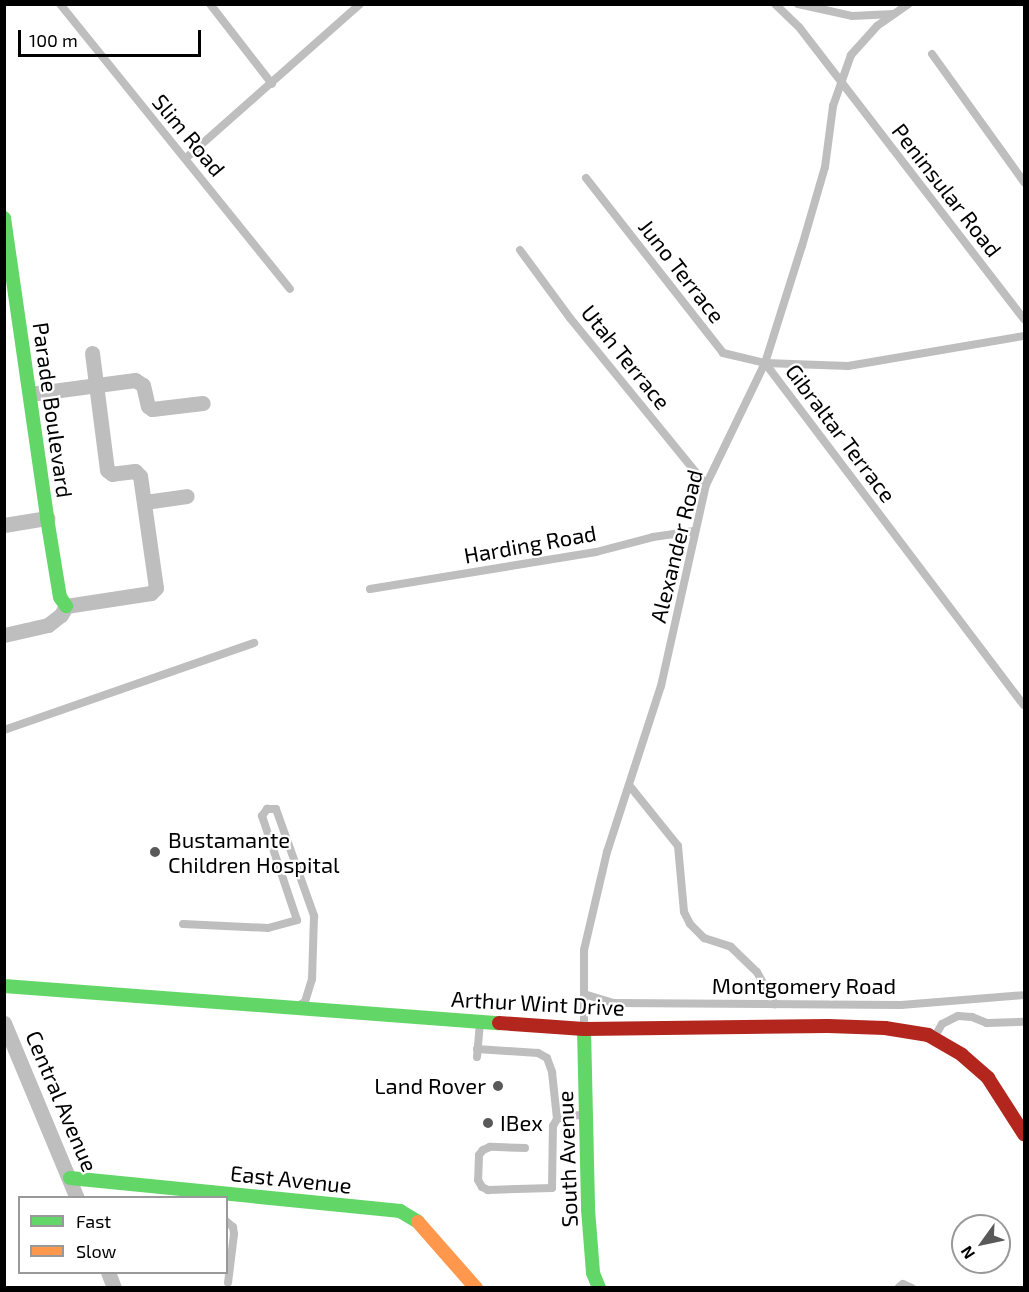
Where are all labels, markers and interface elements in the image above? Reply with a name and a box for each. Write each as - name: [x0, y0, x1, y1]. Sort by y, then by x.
- scale bar: [21, 18, 204, 56]
- text: 100 m: [29, 29, 78, 51]
- street label: Slim Road: [147, 89, 231, 181]
- street label: Peninsular Road: [887, 118, 1007, 262]
- street label: Juno Terrace: [633, 214, 731, 328]
- street label: Utah Terrace: [576, 299, 676, 415]
- street label: Parade Boulevard: [28, 321, 78, 499]
- street label: Gibraltar Terrace: [780, 358, 902, 508]
- street label: Alexander Road: [644, 466, 708, 626]
- street label: Harding Road: [462, 519, 598, 569]
- place label: Bustamante Children Hospital: [168, 826, 340, 878]
- marker: Bustamante Children Hospital: [146, 843, 164, 861]
- street label: Montgomery Road: [712, 973, 896, 999]
- street label: Arthur Wint Drive: [450, 985, 626, 1021]
- street label: Central Avenue: [20, 1026, 104, 1176]
- place label: Land Rover: [374, 1073, 486, 1099]
- marker: Land Rover: [491, 1079, 505, 1093]
- street label: South Avenue: [551, 1090, 583, 1228]
- place label: IBex: [500, 1110, 543, 1136]
- marker: IBex: [481, 1116, 495, 1130]
- street label: East Avenue: [229, 1159, 353, 1199]
- legend: [18, 1196, 228, 1274]
- text: Fast: [76, 1210, 111, 1232]
- north arrow: [951, 1214, 1011, 1274]
- text: Slow: [76, 1240, 116, 1262]
- text: N: [956, 1243, 978, 1263]

